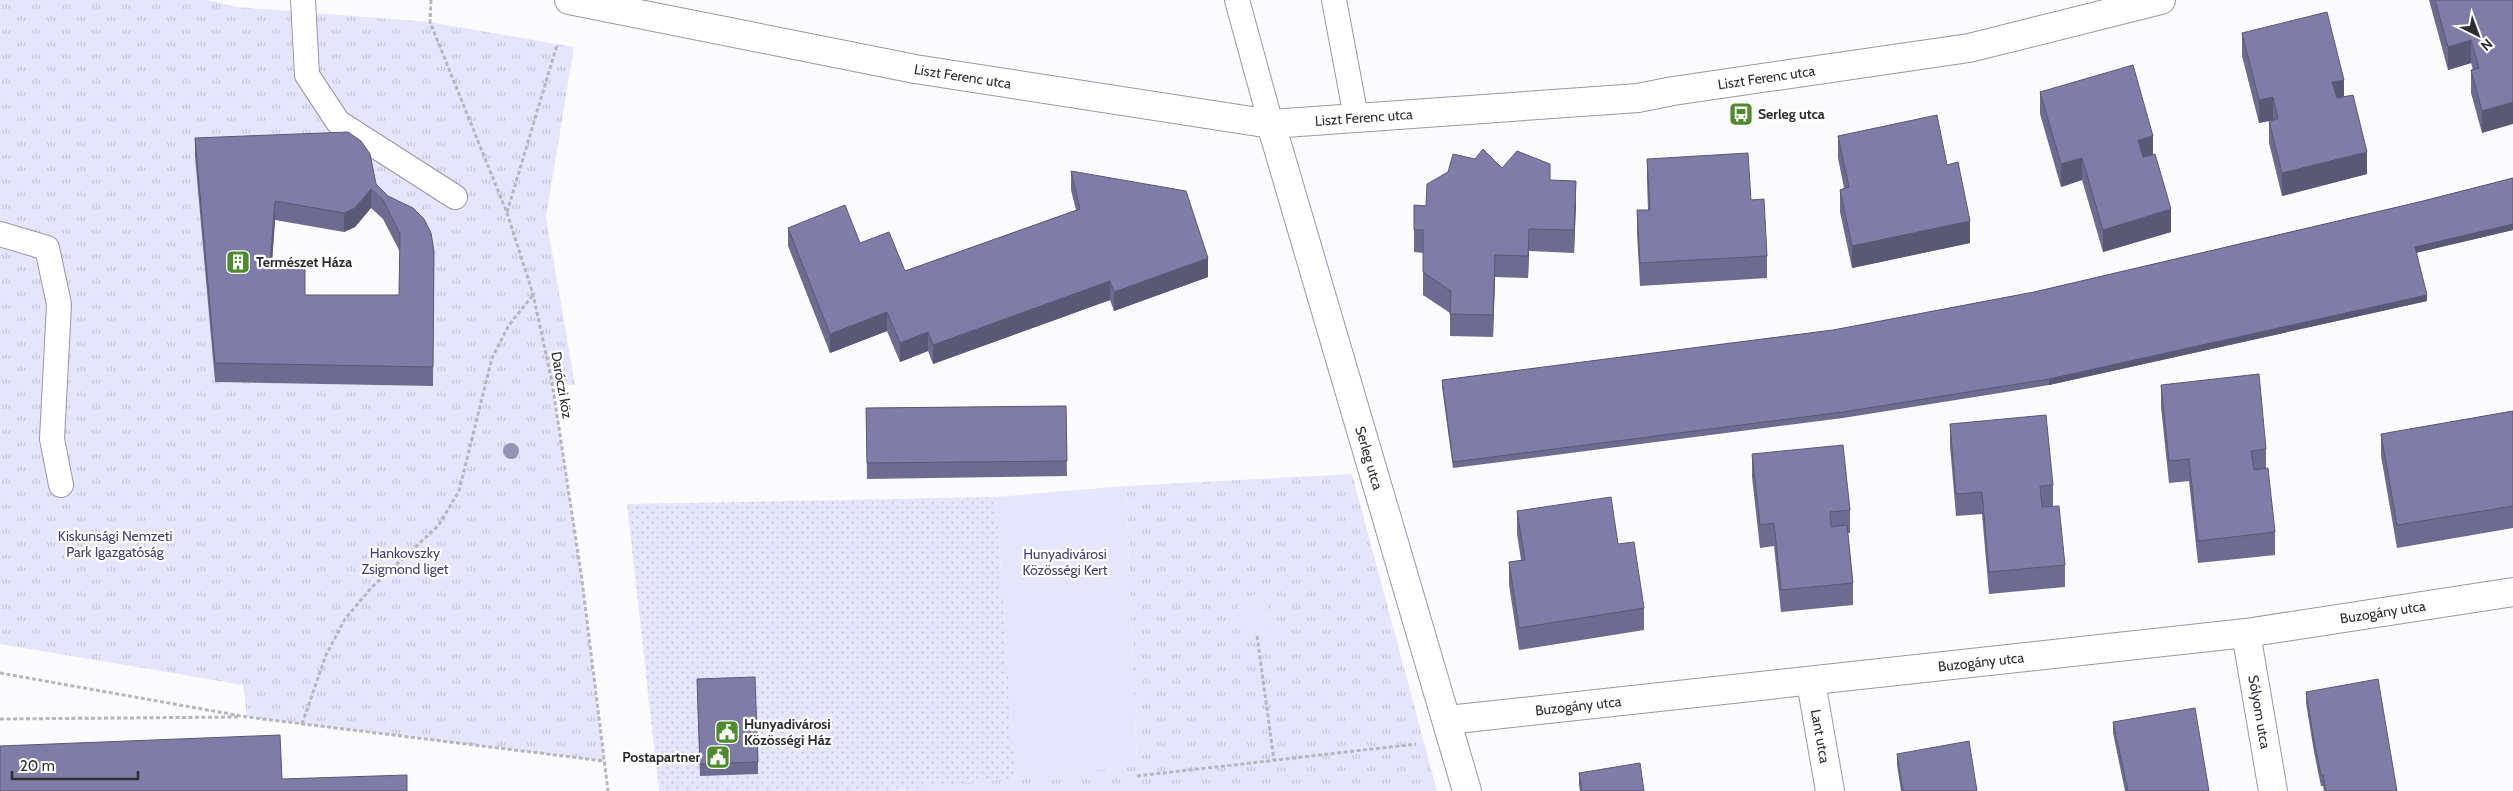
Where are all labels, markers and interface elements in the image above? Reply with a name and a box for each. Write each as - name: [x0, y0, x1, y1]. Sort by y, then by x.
- north arrow: [2453, 10, 2503, 60]
- text: N: [2477, 35, 2496, 55]
- street label: Liszt Ferenc utca: [913, 60, 1013, 93]
- street label: Liszt Ferenc utca: [1717, 61, 1816, 93]
- bus stop icon: Serleg utca: [1728, 101, 1754, 127]
- street label: Liszt Ferenc utca: [1314, 105, 1414, 130]
- place label: Serleg utca: [1758, 105, 1825, 123]
- building icon: Természet Háza: [225, 249, 251, 275]
- place label: Természet Háza: [256, 253, 352, 271]
- street label: Daróczi köz: [547, 350, 577, 420]
- street label: Serleg utca: [1351, 424, 1387, 492]
- park label: Kiskunsági Nemzeti Park Igazgatóság: [58, 527, 172, 561]
- park label: Hankovszky Zsigmond liget: [361, 544, 449, 578]
- park label: Hunyadivárosi Közösségi Kert: [1022, 545, 1108, 579]
- street label: Buzogány utca: [2339, 597, 2427, 627]
- street label: Buzogány utca: [1937, 648, 2025, 676]
- street label: Sólyom utca: [2244, 674, 2275, 750]
- street label: Buzogány utca: [1534, 692, 1622, 719]
- street label: Lant utca: [1807, 708, 1834, 765]
- place label: Hunyadivárosi Közösségi Ház: [744, 715, 832, 749]
- public building icon: Hunyadivárosi Közösségi Ház: [714, 719, 740, 745]
- public building icon: Postapartner: [705, 744, 731, 770]
- scale bar: [12, 748, 139, 780]
- place label: Postapartner: [622, 748, 700, 766]
- text: 20 m: [20, 757, 55, 775]

